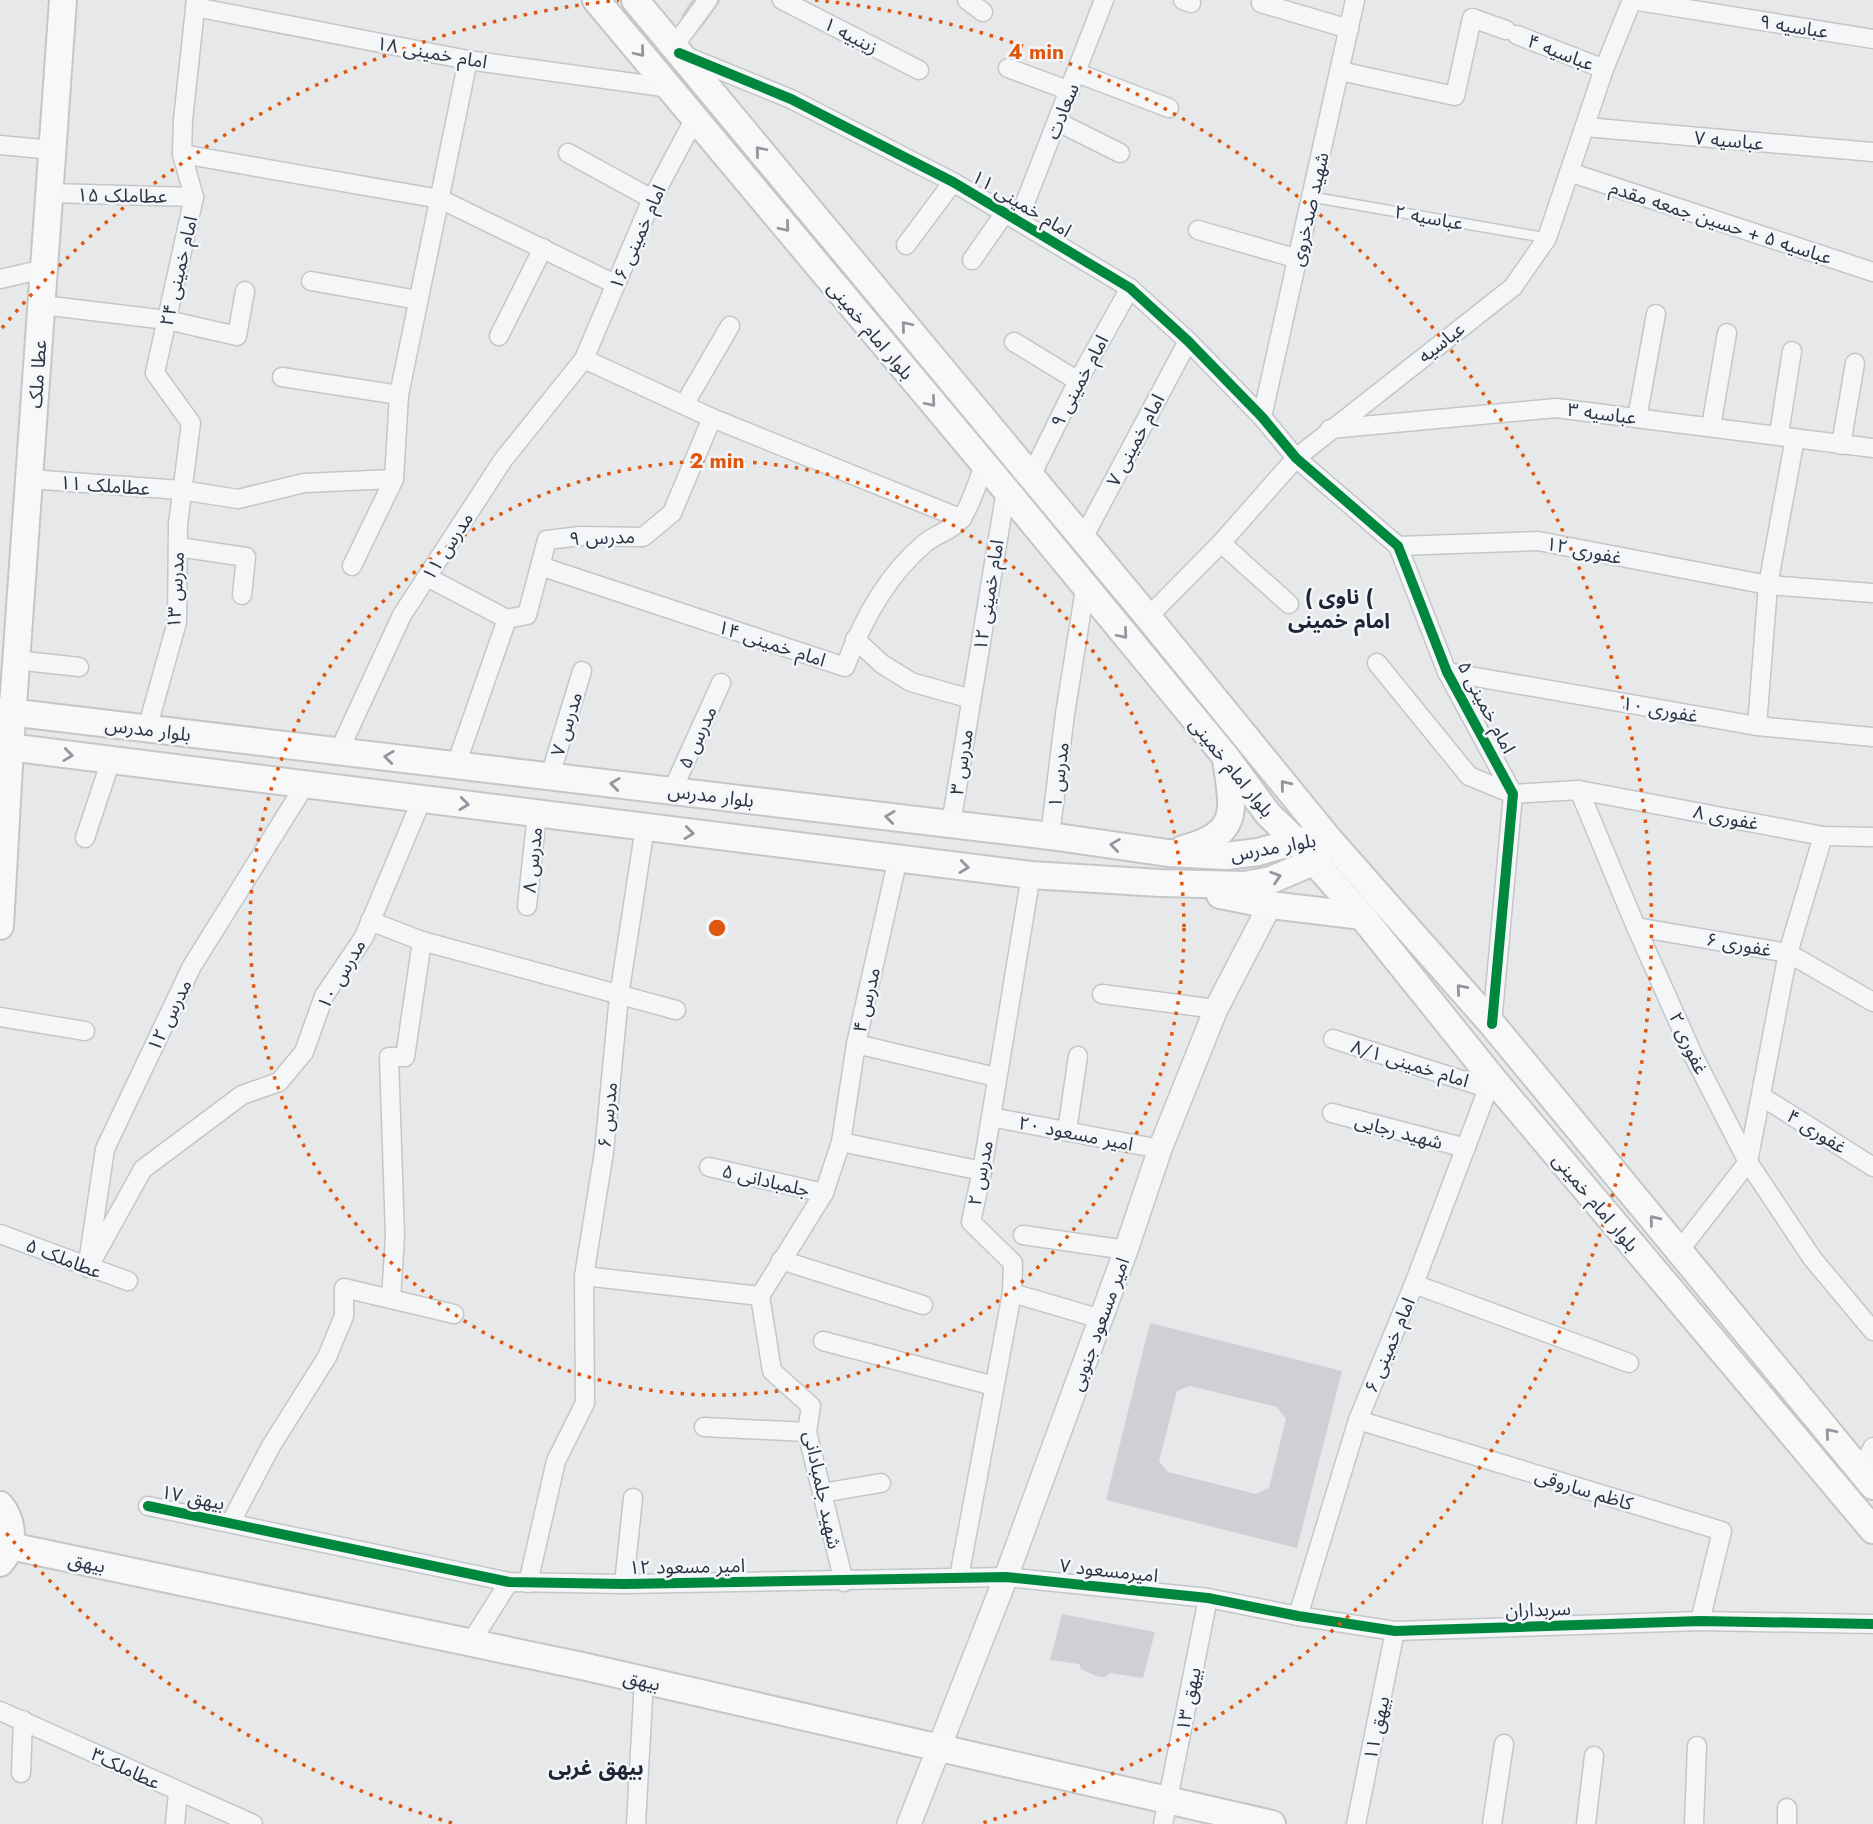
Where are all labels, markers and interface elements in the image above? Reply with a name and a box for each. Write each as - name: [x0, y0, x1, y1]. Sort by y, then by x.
- street label: عباسیه ۹: [1758, 8, 1830, 45]
- street label: زینبیه ۱: [819, 10, 883, 61]
- street label: عباسیه ۴: [1524, 27, 1598, 78]
- street label: امام خمینی ۱۸: [374, 29, 489, 77]
- text: 4 min: [1008, 37, 1064, 67]
- one-way arrow: [632, 44, 644, 57]
- street label: سعادت: [1039, 79, 1086, 143]
- street label: عباسیه ۷: [1693, 124, 1765, 157]
- one-way arrow: [756, 147, 769, 159]
- street label: شهید صدخروی: [1283, 149, 1336, 269]
- street label: امام خمینی ۱۱: [966, 163, 1077, 245]
- street label: عباسیه ۵ + حسین جمعه مقدم: [1606, 174, 1835, 272]
- street label: امام خمینی ۱۶: [602, 180, 674, 294]
- street label: عطاملک ۱۵: [77, 181, 167, 210]
- street label: عباسیه ۲: [1392, 198, 1465, 237]
- street label: امام خمینی ۲۴: [153, 213, 205, 329]
- one-way arrow: [777, 220, 790, 232]
- street label: بلوار امام خمینی: [820, 275, 920, 386]
- street label: عباسیه: [1412, 315, 1470, 369]
- one-way arrow: [902, 322, 914, 335]
- street label: امام خمینی ۹: [1044, 330, 1116, 433]
- street label: عطا ملک: [22, 339, 53, 409]
- street label: امام خمینی ۷: [1100, 389, 1172, 492]
- one-way arrow: [923, 393, 935, 406]
- street label: عباسیه ۳: [1566, 396, 1638, 431]
- text: 2 min: [689, 446, 745, 476]
- street label: عطاملک ۱۱: [59, 469, 151, 502]
- street label: مدرس ۱۱: [415, 507, 480, 586]
- street label: مدرس ۹: [569, 523, 635, 552]
- street label: غفوری ۱۲: [1544, 530, 1624, 571]
- street label: امام خمینی ۱۲: [966, 538, 1012, 653]
- street label: مدرس ۱۳: [160, 551, 191, 629]
- district label: ( ناوی ( امام خمینی: [1288, 582, 1390, 637]
- street label: امام خمینی ۱۴: [714, 613, 829, 675]
- one-way arrow: [1115, 625, 1127, 638]
- street label: امام خمینی ۵: [1450, 656, 1522, 759]
- street label: مدرس ۷: [544, 689, 589, 760]
- street label: غفوری ۱۰: [1620, 690, 1700, 729]
- street label: مدرس ۵: [671, 702, 724, 773]
- street label: بلوار مدرس: [103, 711, 192, 748]
- street label: بلوار امام خمینی: [1182, 712, 1280, 824]
- street label: مدرس ۳: [943, 727, 980, 797]
- street label: مدرس ۱: [1041, 741, 1076, 809]
- one-way arrow: [62, 747, 74, 762]
- one-way arrow: [383, 750, 395, 765]
- one-way arrow: [609, 777, 620, 792]
- street label: بلوار مدرس: [666, 777, 755, 814]
- one-way arrow: [1280, 781, 1293, 793]
- one-way arrow: [458, 797, 470, 812]
- street label: غفوری ۸: [1691, 798, 1761, 837]
- one-way arrow: [884, 809, 895, 824]
- one-way arrow: [684, 825, 695, 840]
- street label: مدرس ۸: [516, 826, 549, 894]
- street label: بلوار مدرس: [1228, 827, 1318, 868]
- one-way arrow: [1109, 838, 1121, 853]
- one-way arrow: [958, 859, 970, 874]
- one-way arrow: [1270, 871, 1282, 885]
- centre of rings: [705, 916, 729, 940]
- street label: غفوری ۶: [1704, 925, 1774, 964]
- street label: مدرس ۱۰: [311, 934, 372, 1014]
- street label: مدرس ۴: [846, 965, 887, 1035]
- street label: مدرس ۱۲: [140, 975, 198, 1056]
- one-way arrow: [1457, 984, 1469, 997]
- street label: غفوری ۲: [1662, 1008, 1715, 1079]
- street label: امام خمینی ۸/۱: [1347, 1033, 1472, 1095]
- street label: مدرس ۶: [591, 1081, 624, 1149]
- street label: غفوری ۴: [1782, 1103, 1852, 1160]
- street label: شهید رجایی: [1352, 1107, 1446, 1156]
- street label: امیر مسعود ۲۰: [1016, 1109, 1136, 1158]
- street label: مدرس ۲: [961, 1138, 1000, 1208]
- street label: بلوار امام خمینی: [1545, 1147, 1645, 1258]
- street label: جلمبادانی ۵: [719, 1157, 812, 1204]
- one-way arrow: [1650, 1215, 1662, 1228]
- street label: عطاملک ۵: [22, 1232, 106, 1285]
- street label: امیر مسعود جنوبی: [1063, 1254, 1136, 1395]
- street label: امام خمینی ۶: [1357, 1293, 1423, 1397]
- street label: شهید جلمبادانی: [797, 1429, 848, 1552]
- one-way arrow: [1825, 1429, 1838, 1441]
- street label: کاظم ساروقی: [1531, 1462, 1637, 1518]
- street label: بیهق ۱۷: [159, 1478, 227, 1517]
- street label: بیهق: [66, 1545, 108, 1580]
- street label: امیر مسعود ۱۲: [629, 1552, 745, 1581]
- street label: امیرمسعود ۷: [1058, 1552, 1160, 1589]
- street label: سربداران: [1505, 1595, 1571, 1624]
- street label: بیهق: [621, 1663, 663, 1698]
- street label: بیهق ۱۳: [1169, 1665, 1208, 1733]
- street label: بیهق ۱۱: [1357, 1694, 1396, 1763]
- street label: عطاملک۳: [87, 1741, 165, 1796]
- district label: بیهق غربی: [548, 1753, 644, 1783]

